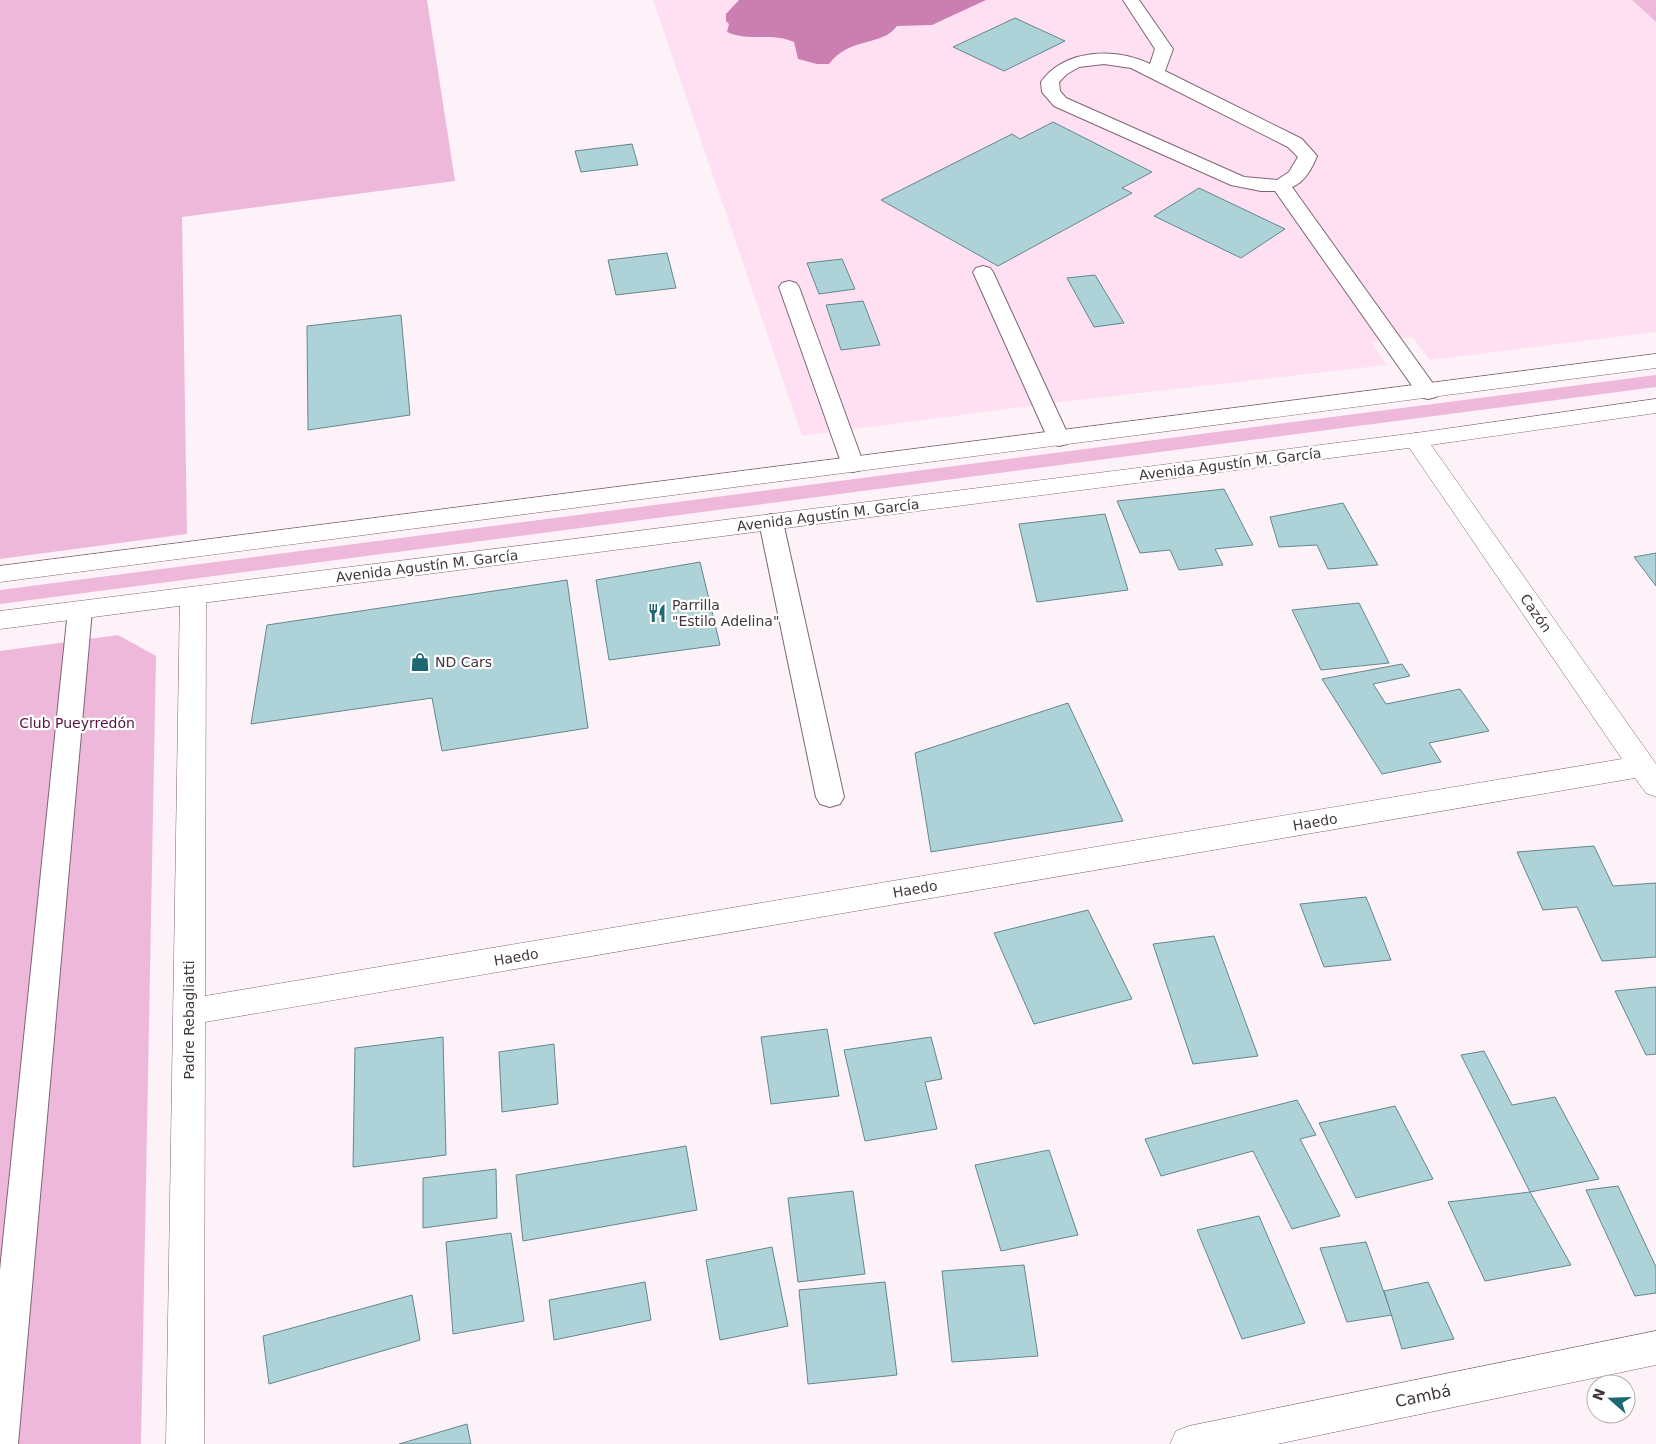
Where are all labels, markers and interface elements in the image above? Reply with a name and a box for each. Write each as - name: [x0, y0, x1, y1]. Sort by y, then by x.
- street label: Avenida Agustín M. García: [1138, 445, 1322, 483]
- street label: Avenida Agustín M. García: [736, 496, 920, 534]
- street label: Avenida Agustín M. García: [335, 547, 519, 585]
- street label: Cazón: [1517, 591, 1555, 635]
- place label: Parrilla "Estilo Adelina": [672, 597, 779, 629]
- restaurant icon: Parrilla "Estilo Adelina": [646, 602, 668, 624]
- shop icon: ND Cars: [409, 651, 431, 673]
- place label: ND Cars: [435, 654, 492, 670]
- park label: Club Pueyrredón: [19, 715, 135, 731]
- street label: Haedo: [1291, 810, 1339, 834]
- street label: Haedo: [891, 877, 939, 901]
- street label: Haedo: [492, 945, 540, 969]
- street label: Padre Rebagliatti: [181, 960, 197, 1080]
- north arrow: [1586, 1374, 1636, 1424]
- street label: Cambá: [1393, 1381, 1453, 1411]
- text: N: [1589, 1386, 1608, 1403]

